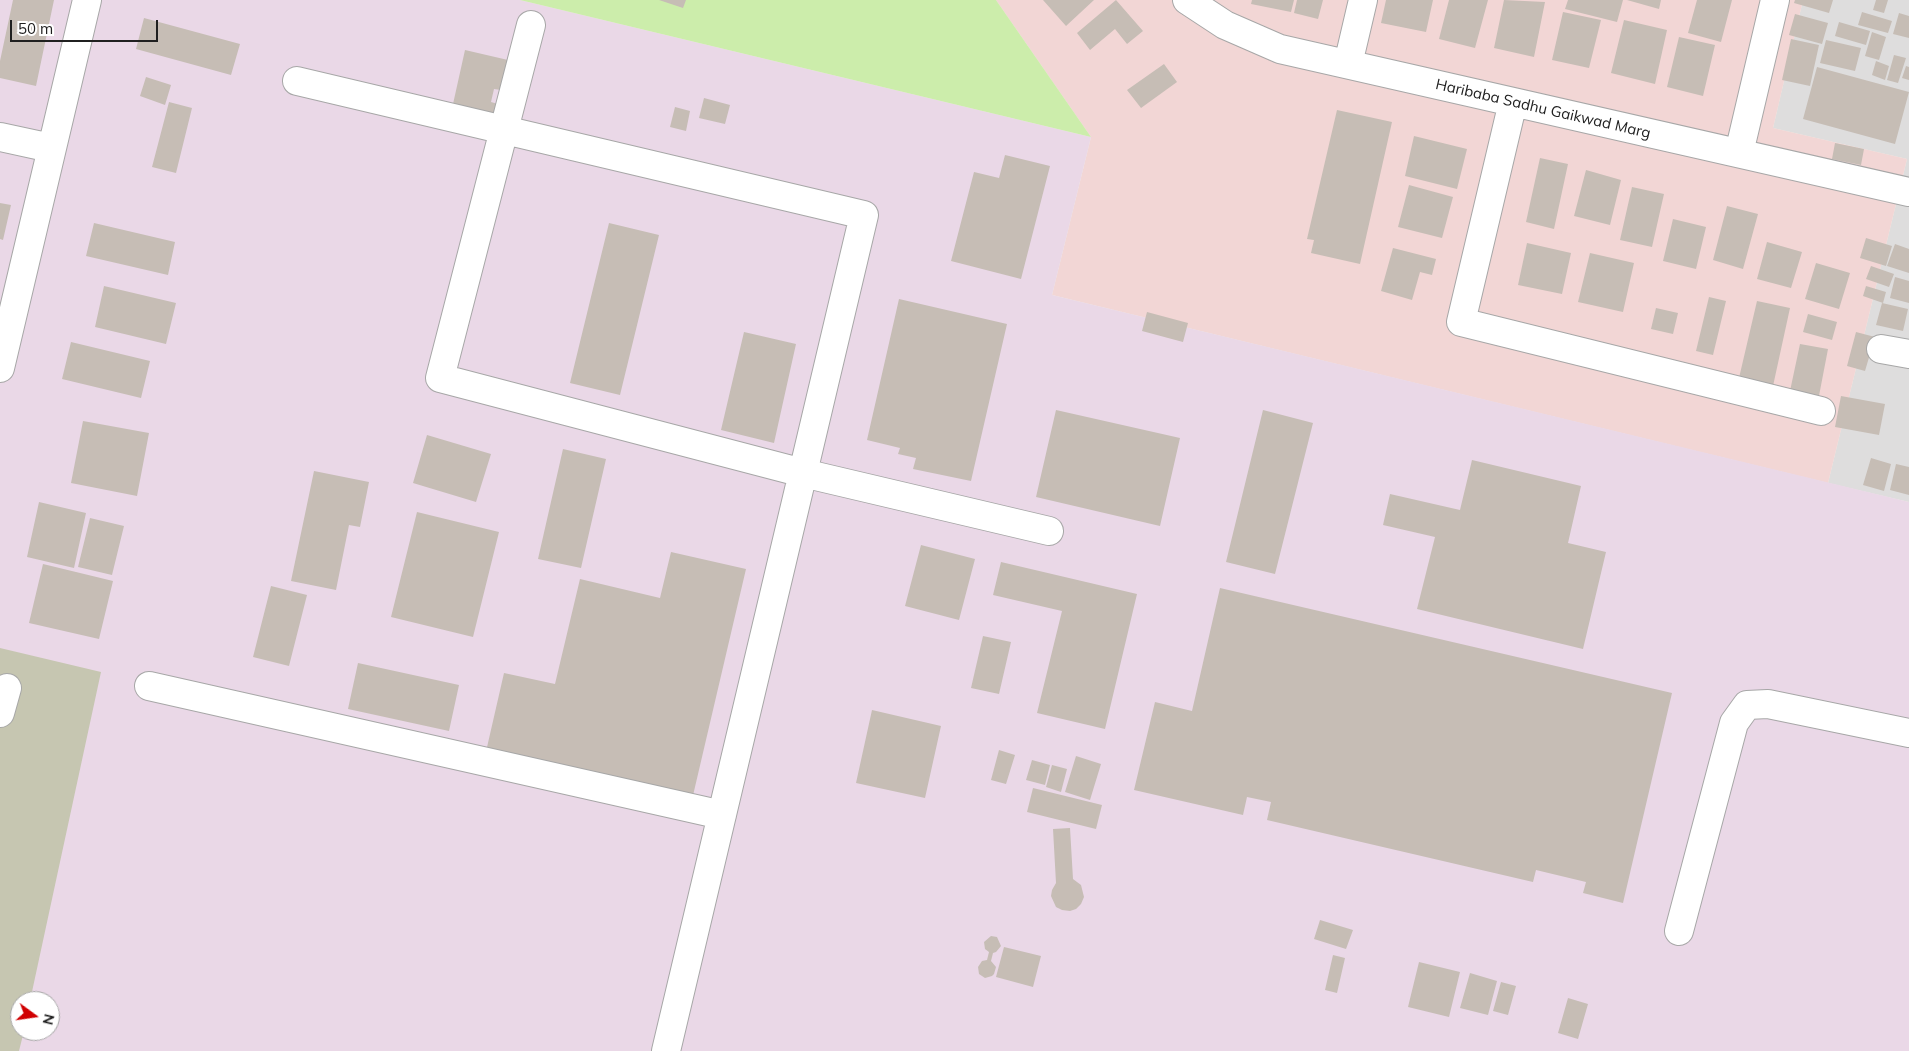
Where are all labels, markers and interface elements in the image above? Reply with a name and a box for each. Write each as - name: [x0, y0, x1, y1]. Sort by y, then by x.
- scale bar: [12, 10, 160, 42]
- text: 50 m: [18, 19, 53, 38]
- street label: Haribaba Sadhu Gaikwad Marg: [1434, 75, 1652, 143]
- north arrow: [10, 991, 60, 1041]
- text: N: [39, 1012, 59, 1027]

